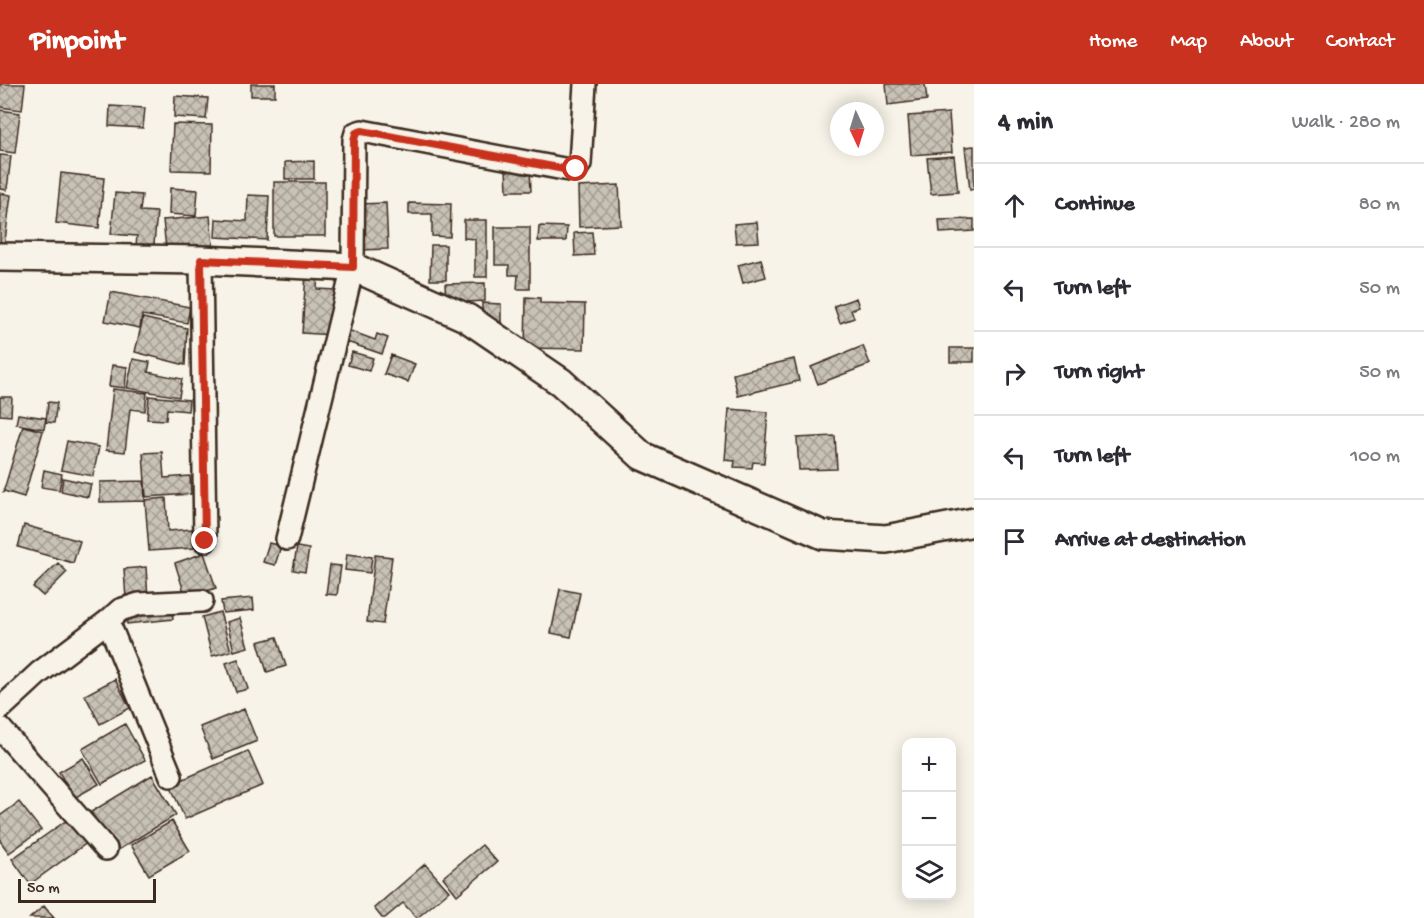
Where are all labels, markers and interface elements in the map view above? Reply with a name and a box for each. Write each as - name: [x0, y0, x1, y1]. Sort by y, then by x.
- text: Pinpoint: [30, 26, 124, 59]
- text: Home: [1089, 30, 1137, 55]
- text: Map: [1170, 30, 1207, 55]
- text: About: [1240, 30, 1293, 55]
- text: Contact: [1326, 30, 1394, 55]
- north arrow: [830, 102, 884, 156]
- text: 4 min: [998, 108, 1053, 139]
- text: Walk · 280 m: [1292, 112, 1400, 135]
- route start: [562, 155, 588, 181]
- icon: ahead: [998, 189, 1031, 222]
- text: Continue: [1055, 192, 1135, 218]
- text: 80 m: [1359, 194, 1400, 217]
- icon: left: [998, 273, 1031, 306]
- text: Turn left: [1055, 276, 1129, 302]
- text: 50 m: [1359, 278, 1400, 301]
- icon: right: [998, 357, 1031, 390]
- text: Turn right: [1055, 360, 1143, 386]
- text: 50 m: [1359, 362, 1400, 385]
- icon: left: [998, 441, 1031, 474]
- text: Turn left: [1055, 444, 1129, 470]
- text: 100 m: [1350, 446, 1400, 469]
- icon: arrive: [998, 525, 1031, 558]
- route end: [191, 527, 217, 553]
- text: Arrive at destination: [1055, 528, 1245, 554]
- map controls: [902, 738, 956, 900]
- button: +: [902, 738, 956, 792]
- button: −: [902, 792, 956, 846]
- button: layers: [902, 846, 956, 900]
- scale bar: [18, 876, 156, 904]
- text: 50 m: [27, 880, 60, 899]

